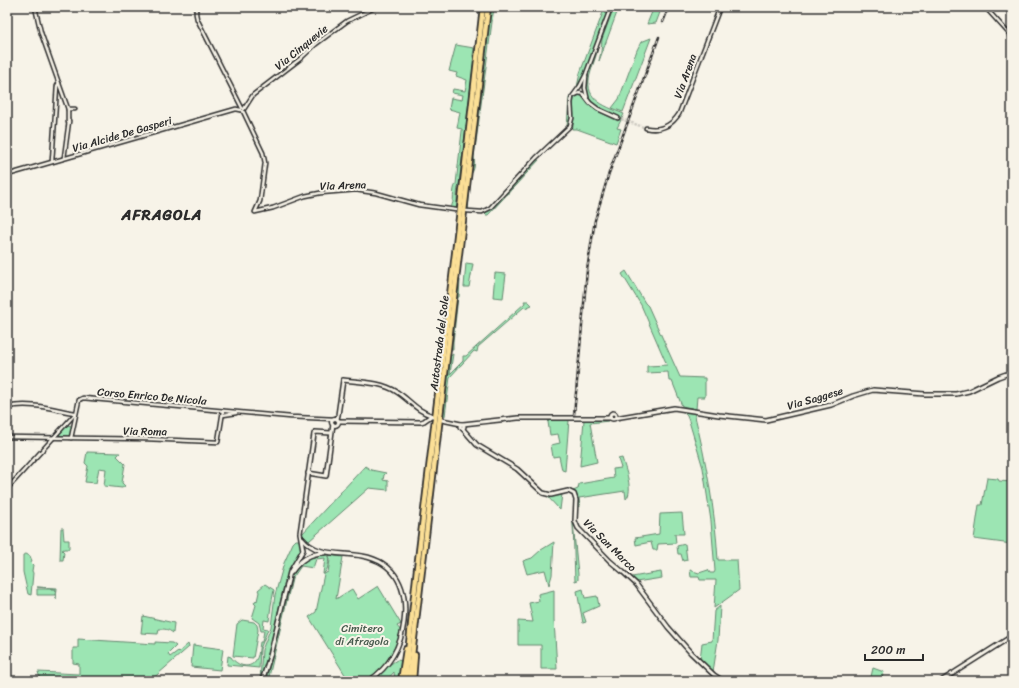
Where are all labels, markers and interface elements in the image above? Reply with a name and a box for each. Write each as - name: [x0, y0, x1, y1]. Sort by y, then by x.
- street label: Via Cinquevie: [270, 19, 333, 75]
- street label: Via Arena: [669, 51, 702, 101]
- street label: Via Alcide De Gasperi: [70, 111, 175, 158]
- street label: Via Arena: [319, 175, 367, 196]
- district label: AFRAGOLA: [121, 202, 202, 228]
- street label: Autostrada del Sole: [424, 294, 455, 393]
- street label: Via Saggese: [785, 381, 846, 416]
- street label: Corso Enrico De Nicola: [97, 382, 208, 411]
- street label: Via Roma: [123, 422, 168, 441]
- street label: Via San Marco: [578, 514, 641, 577]
- park label: Cimitero di Afragola: [335, 619, 389, 651]
- scale bar: [865, 636, 923, 662]
- text: 200 m: [871, 639, 905, 661]

